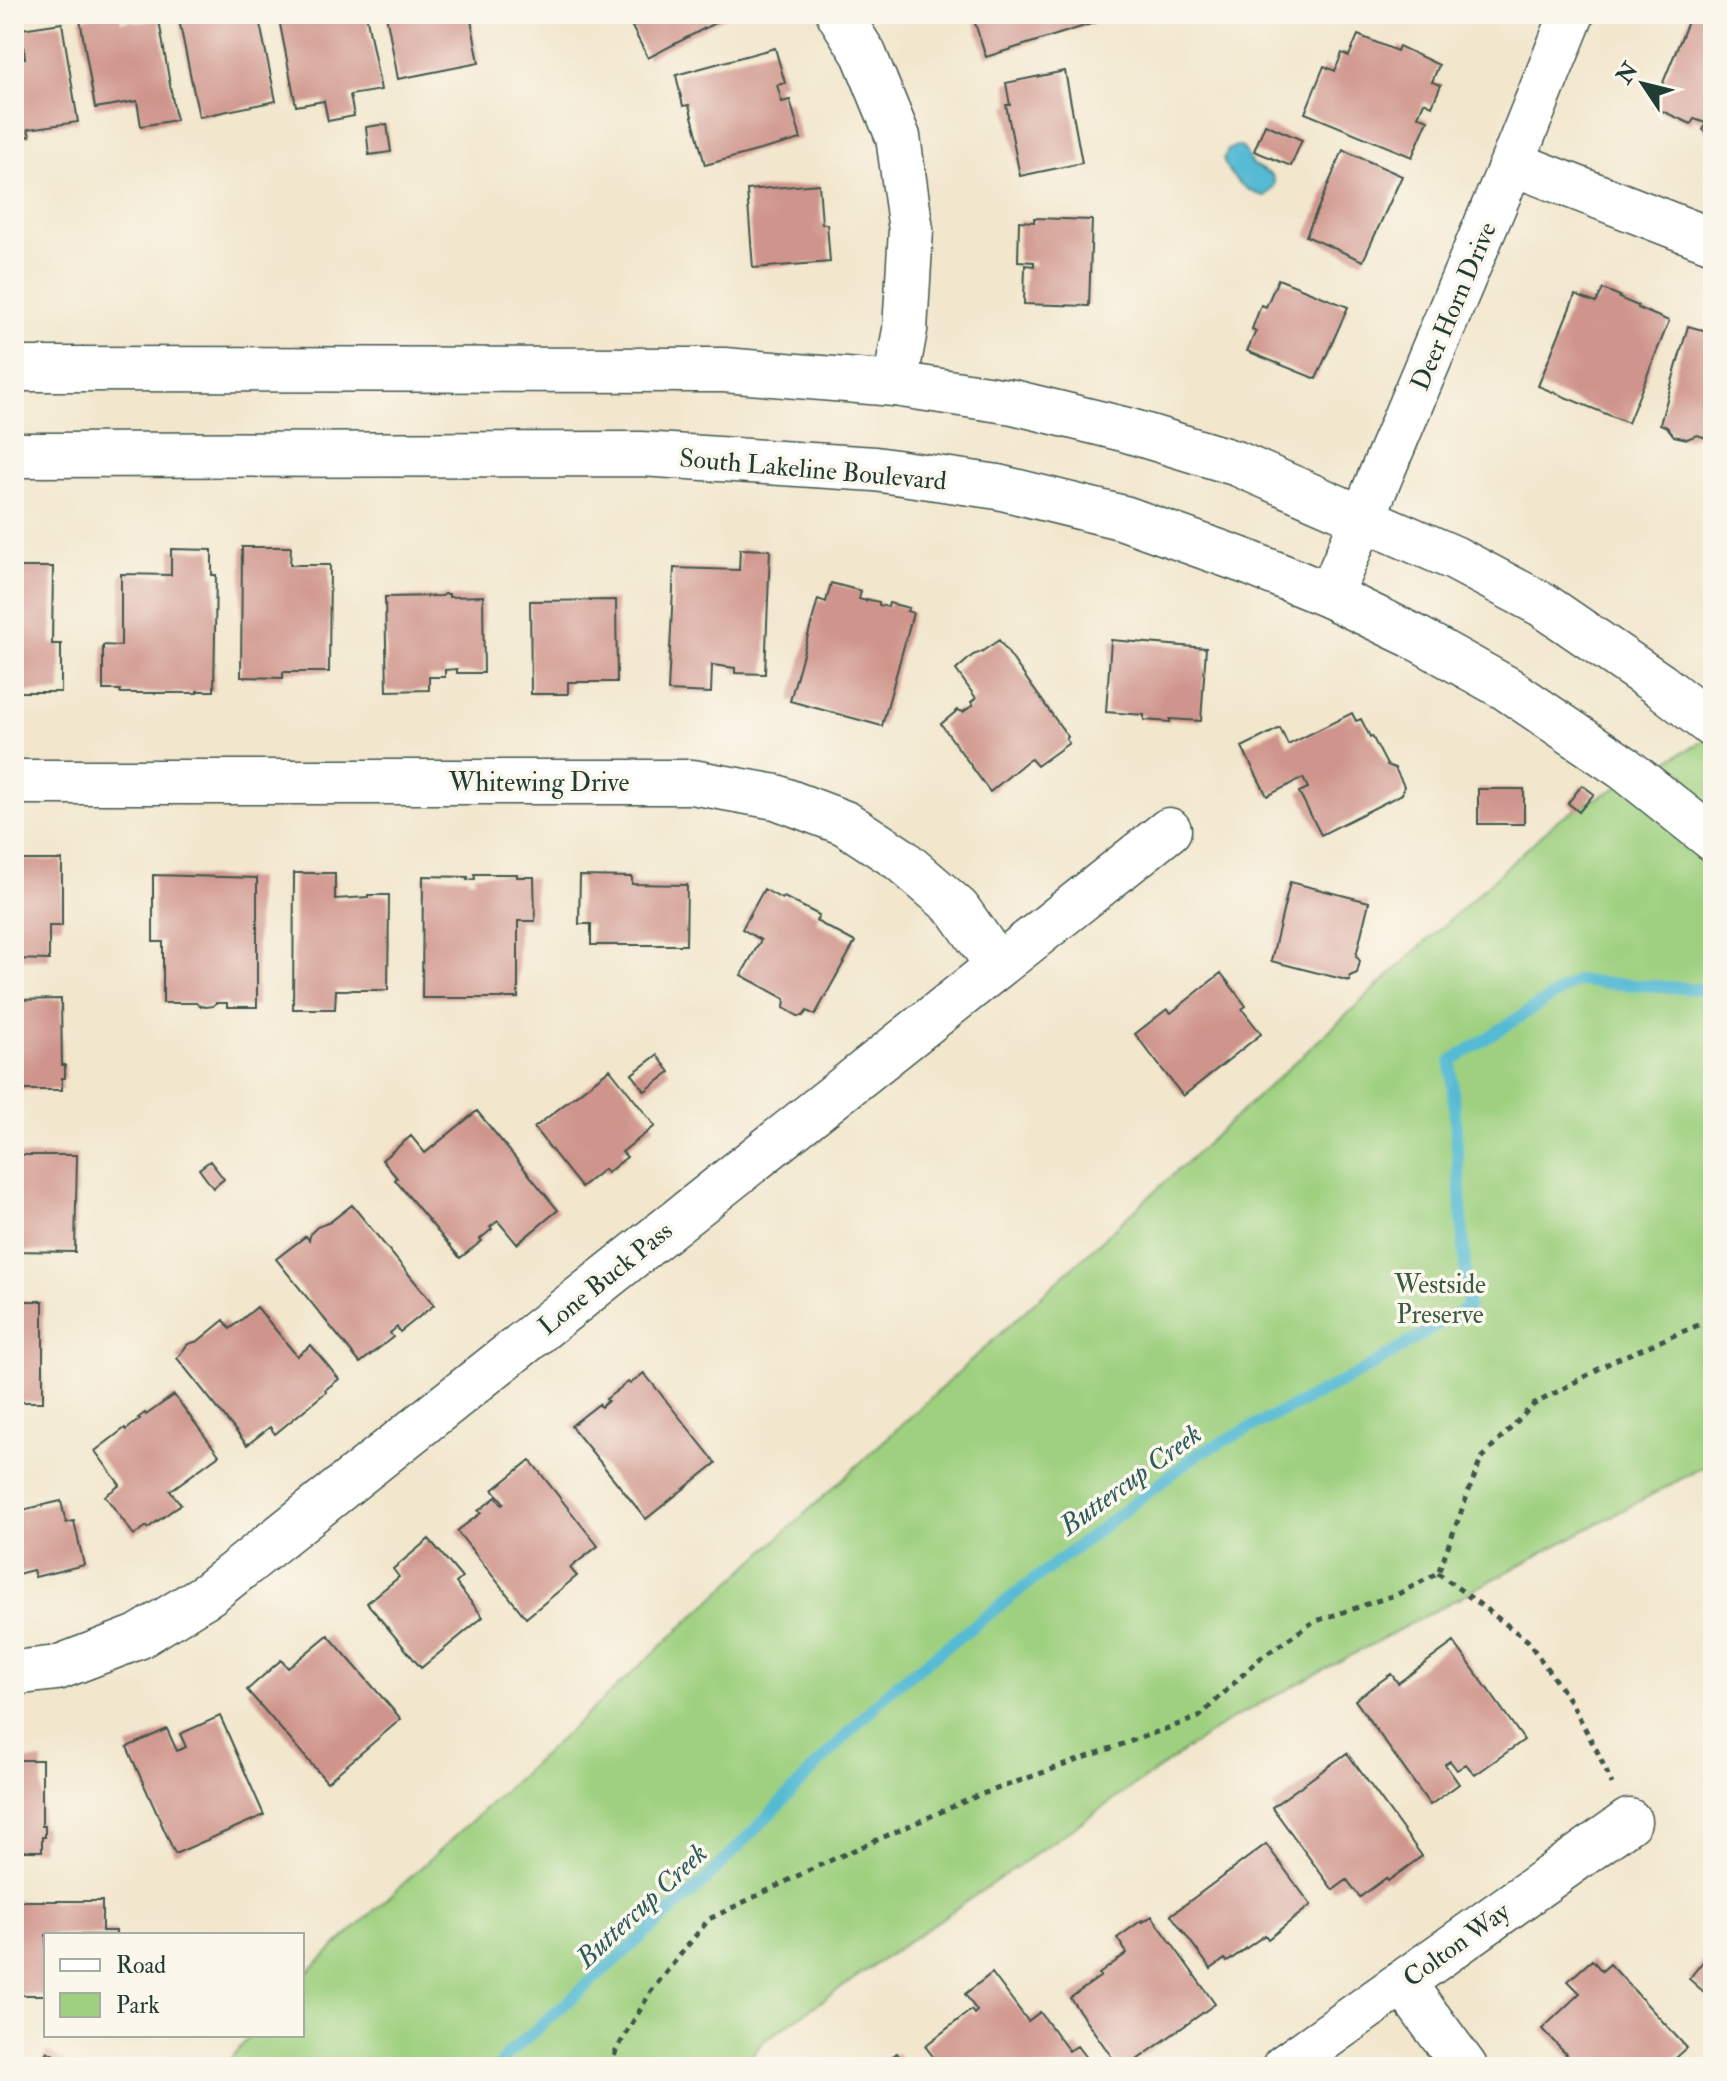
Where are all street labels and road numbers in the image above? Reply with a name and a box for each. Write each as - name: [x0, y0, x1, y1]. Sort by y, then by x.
- street label: Deer Horn Drive: [1404, 217, 1504, 395]
- street label: South Lakeline Boulevard: [678, 442, 948, 498]
- street label: Whitewing Drive: [448, 767, 629, 799]
- street label: Lone Buck Pass: [532, 1215, 679, 1343]
- street label: Colton Way: [1397, 1895, 1516, 1994]

